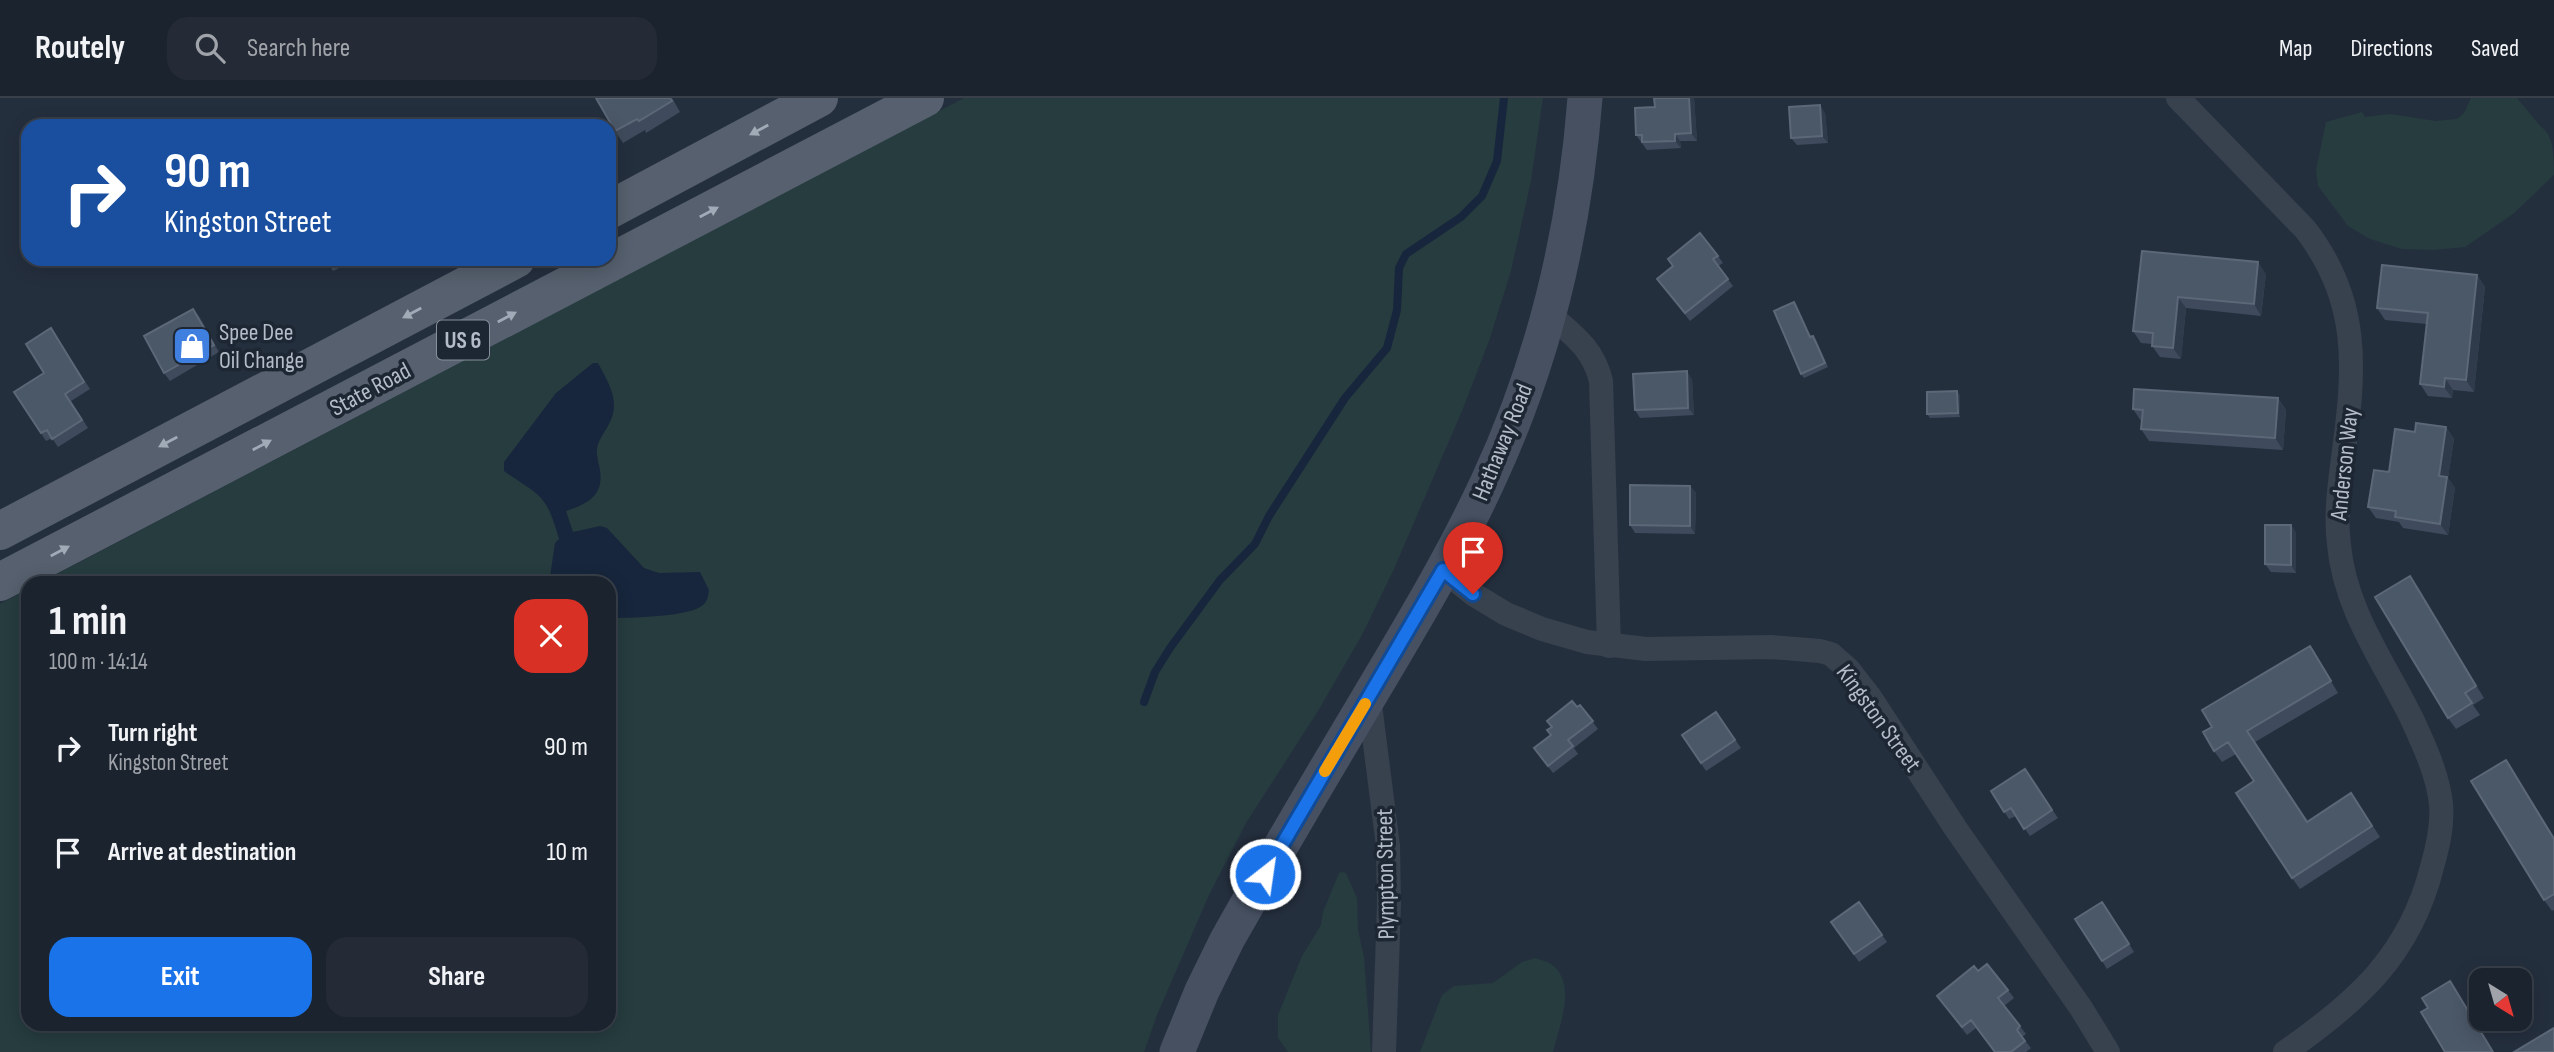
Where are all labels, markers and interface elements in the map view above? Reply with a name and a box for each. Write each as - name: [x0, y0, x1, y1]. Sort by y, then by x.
- search box: [167, 17, 657, 80]
- text: Routely: [35, 28, 125, 68]
- icon: search: [191, 29, 229, 67]
- text: Search here: [247, 33, 350, 64]
- text: Map: [2279, 34, 2312, 63]
- text: Directions: [2350, 34, 2433, 63]
- text: Saved: [2471, 34, 2519, 63]
- one-way arrow: [749, 124, 768, 136]
- text: 90 m: [164, 143, 251, 202]
- icon: right: [49, 147, 140, 238]
- text: Kingston Street: [164, 203, 332, 242]
- one-way arrow: [699, 206, 719, 218]
- one-way arrow: [402, 307, 422, 319]
- one-way arrow: [497, 312, 517, 323]
- place label: Spee Dee Oil Change: [219, 318, 304, 375]
- road number: US 6: [437, 320, 489, 360]
- shop icon: Spee Dee Oil Change: [171, 325, 213, 367]
- street label: State Road: [325, 356, 416, 423]
- street label: Hathaway Road: [1466, 380, 1539, 505]
- street label: Anderson Way: [2324, 406, 2365, 523]
- one-way arrow: [158, 436, 178, 448]
- one-way arrow: [252, 440, 272, 451]
- pin: [1443, 522, 1503, 594]
- icon: arrive: [1454, 533, 1492, 571]
- one-way arrow: [51, 545, 71, 557]
- text: 1 min: [49, 596, 127, 647]
- button: close: [514, 599, 588, 673]
- text: 100 m · 14:14: [49, 648, 148, 676]
- street label: Kingston Street: [1830, 659, 1927, 778]
- text: Turn right: [108, 718, 197, 749]
- icon: right: [49, 729, 87, 767]
- text: 90 m: [544, 732, 588, 763]
- text: Kingston Street: [108, 749, 228, 777]
- street label: Plympton Street: [1370, 808, 1401, 940]
- icon: arrive: [49, 834, 87, 872]
- text: Arrive at destination: [108, 837, 296, 868]
- text: 10 m: [546, 837, 588, 868]
- position arrow: [1228, 837, 1302, 911]
- button: Exit: [49, 937, 312, 1017]
- button: Share: [326, 937, 588, 1017]
- north arrow: [2469, 968, 2532, 1031]
- map controls: [2469, 968, 2532, 1031]

